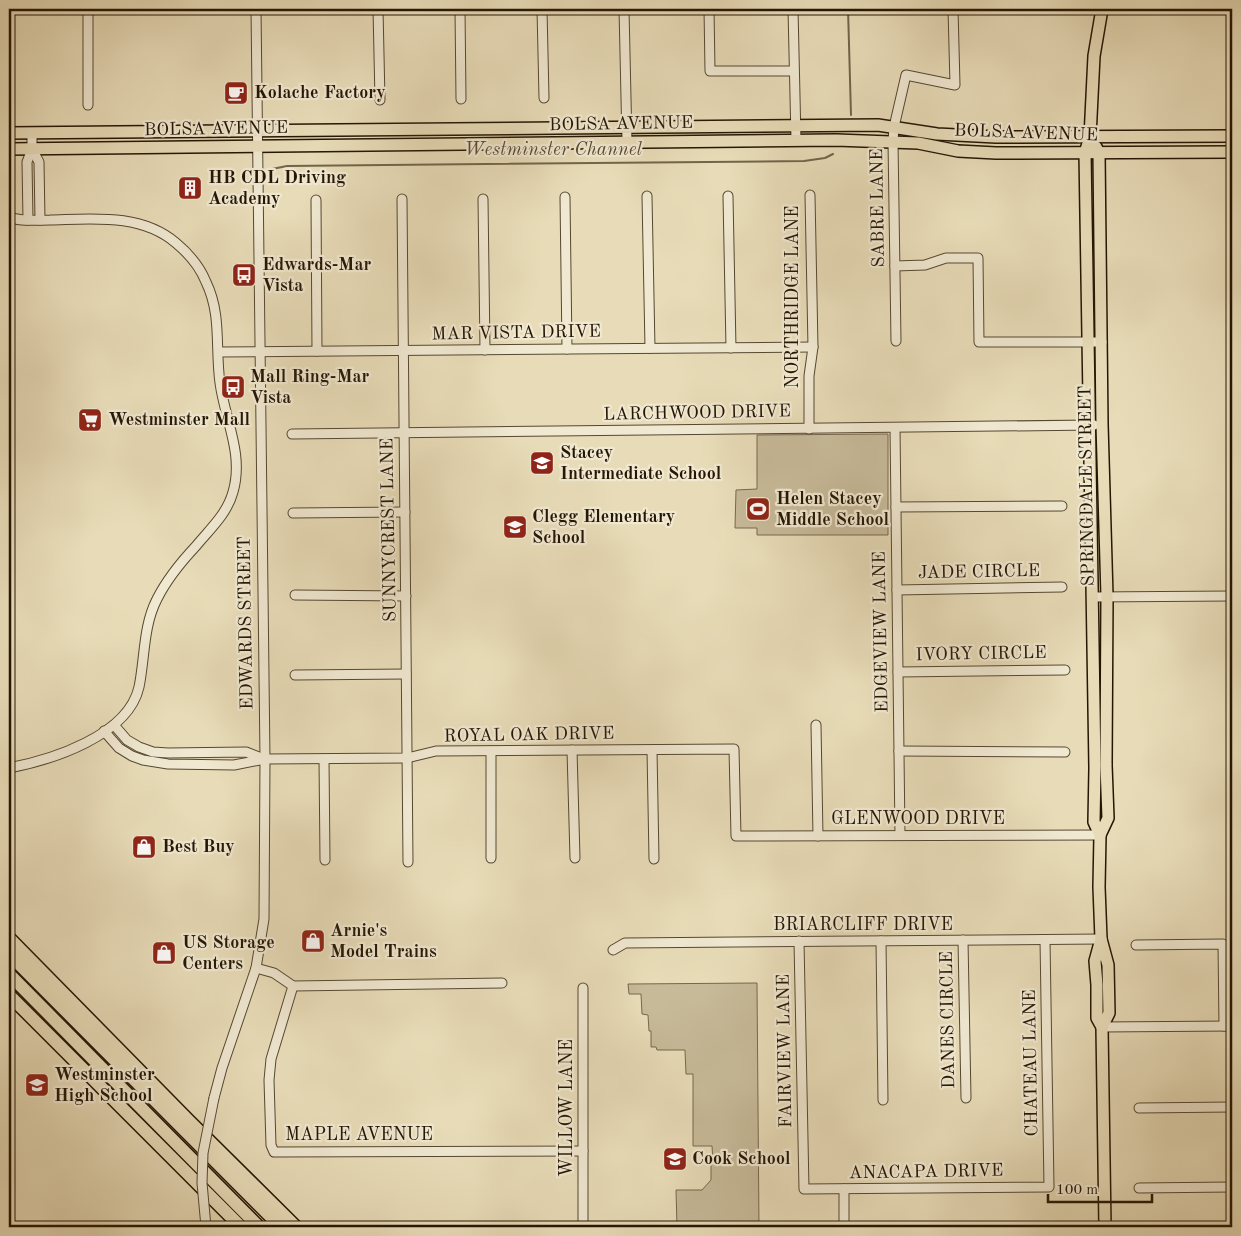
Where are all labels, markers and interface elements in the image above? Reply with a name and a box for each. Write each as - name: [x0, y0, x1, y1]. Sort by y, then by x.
- cafe icon: Kolache Factory: [223, 80, 249, 106]
- place label: Kolache Factory: [254, 84, 386, 102]
- street label: BOLSA AVENUE: [549, 114, 693, 134]
- street label: BOLSA AVENUE: [144, 119, 288, 139]
- street label: BOLSA AVENUE: [954, 121, 1098, 145]
- water label: Westminster Channel: [464, 141, 642, 160]
- street label: SABRE LANE: [868, 148, 888, 268]
- place label: HB CDL Driving Academy: [208, 169, 346, 208]
- building icon: HB CDL Driving Academy: [177, 175, 203, 201]
- street label: NORTHRIDGE LANE: [784, 206, 802, 388]
- place label: Edwards-Mar Vista: [262, 256, 372, 295]
- bus stop icon: Edwards-Mar Vista: [231, 262, 257, 288]
- street label: MAR VISTA DRIVE: [431, 323, 601, 343]
- place label: Mall Ring-Mar Vista: [250, 368, 370, 407]
- bus stop icon: Mall Ring-Mar Vista: [220, 374, 246, 400]
- street label: SPRINGDALE STREET: [1076, 385, 1098, 587]
- street label: LARCHWOOD DRIVE: [603, 402, 791, 424]
- supermarket icon: Westminster Mall: [77, 407, 103, 433]
- place label: Westminster Mall: [108, 411, 251, 429]
- street label: SUNNYCREST LANE: [378, 438, 400, 622]
- place label: Stacey Intermediate School: [560, 444, 722, 483]
- school or university icon: Stacey Intermediate School: [529, 450, 555, 476]
- place label: Helen Stacey Middle School: [776, 490, 890, 529]
- sports icon: Helen Stacey Middle School: [745, 496, 771, 522]
- place label: Clegg Elementary School: [532, 508, 675, 547]
- school or university icon: Clegg Elementary School: [502, 514, 528, 540]
- street label: EDWARDS STREET: [235, 536, 257, 710]
- street label: EDGEVIEW LANE: [871, 551, 891, 713]
- street label: JADE CIRCLE: [918, 562, 1040, 582]
- street label: IVORY CIRCLE: [915, 644, 1047, 664]
- street label: ROYAL OAK DRIVE: [444, 725, 614, 745]
- street label: GLENWOOD DRIVE: [831, 810, 1005, 828]
- shop icon: Best Buy: [131, 834, 157, 860]
- place label: Best Buy: [162, 838, 235, 856]
- street label: BRIARCLIFF DRIVE: [773, 916, 953, 934]
- place label: Arnie's Model Trains: [330, 922, 437, 961]
- shop icon: Arnie's Model Trains: [300, 928, 326, 954]
- place label: US Storage Centers: [182, 934, 275, 973]
- shop icon: US Storage Centers: [151, 940, 177, 966]
- street label: DANES CIRCLE: [938, 951, 958, 1089]
- street label: FAIRVIEW LANE: [775, 974, 795, 1128]
- street label: CHATEAU LANE: [1021, 989, 1041, 1137]
- street label: WILLOW LANE: [558, 1039, 576, 1177]
- place label: Westminster High School: [54, 1066, 155, 1105]
- school or university icon: Westminster High School: [24, 1072, 50, 1098]
- street label: MAPLE AVENUE: [285, 1126, 433, 1144]
- school or university icon: Cook School: [662, 1146, 688, 1172]
- place label: Cook School: [692, 1150, 791, 1168]
- street label: ANACAPA DRIVE: [848, 1162, 1004, 1182]
- scale bar: [1048, 1171, 1152, 1203]
- text: 100 m: [1056, 1183, 1098, 1198]

